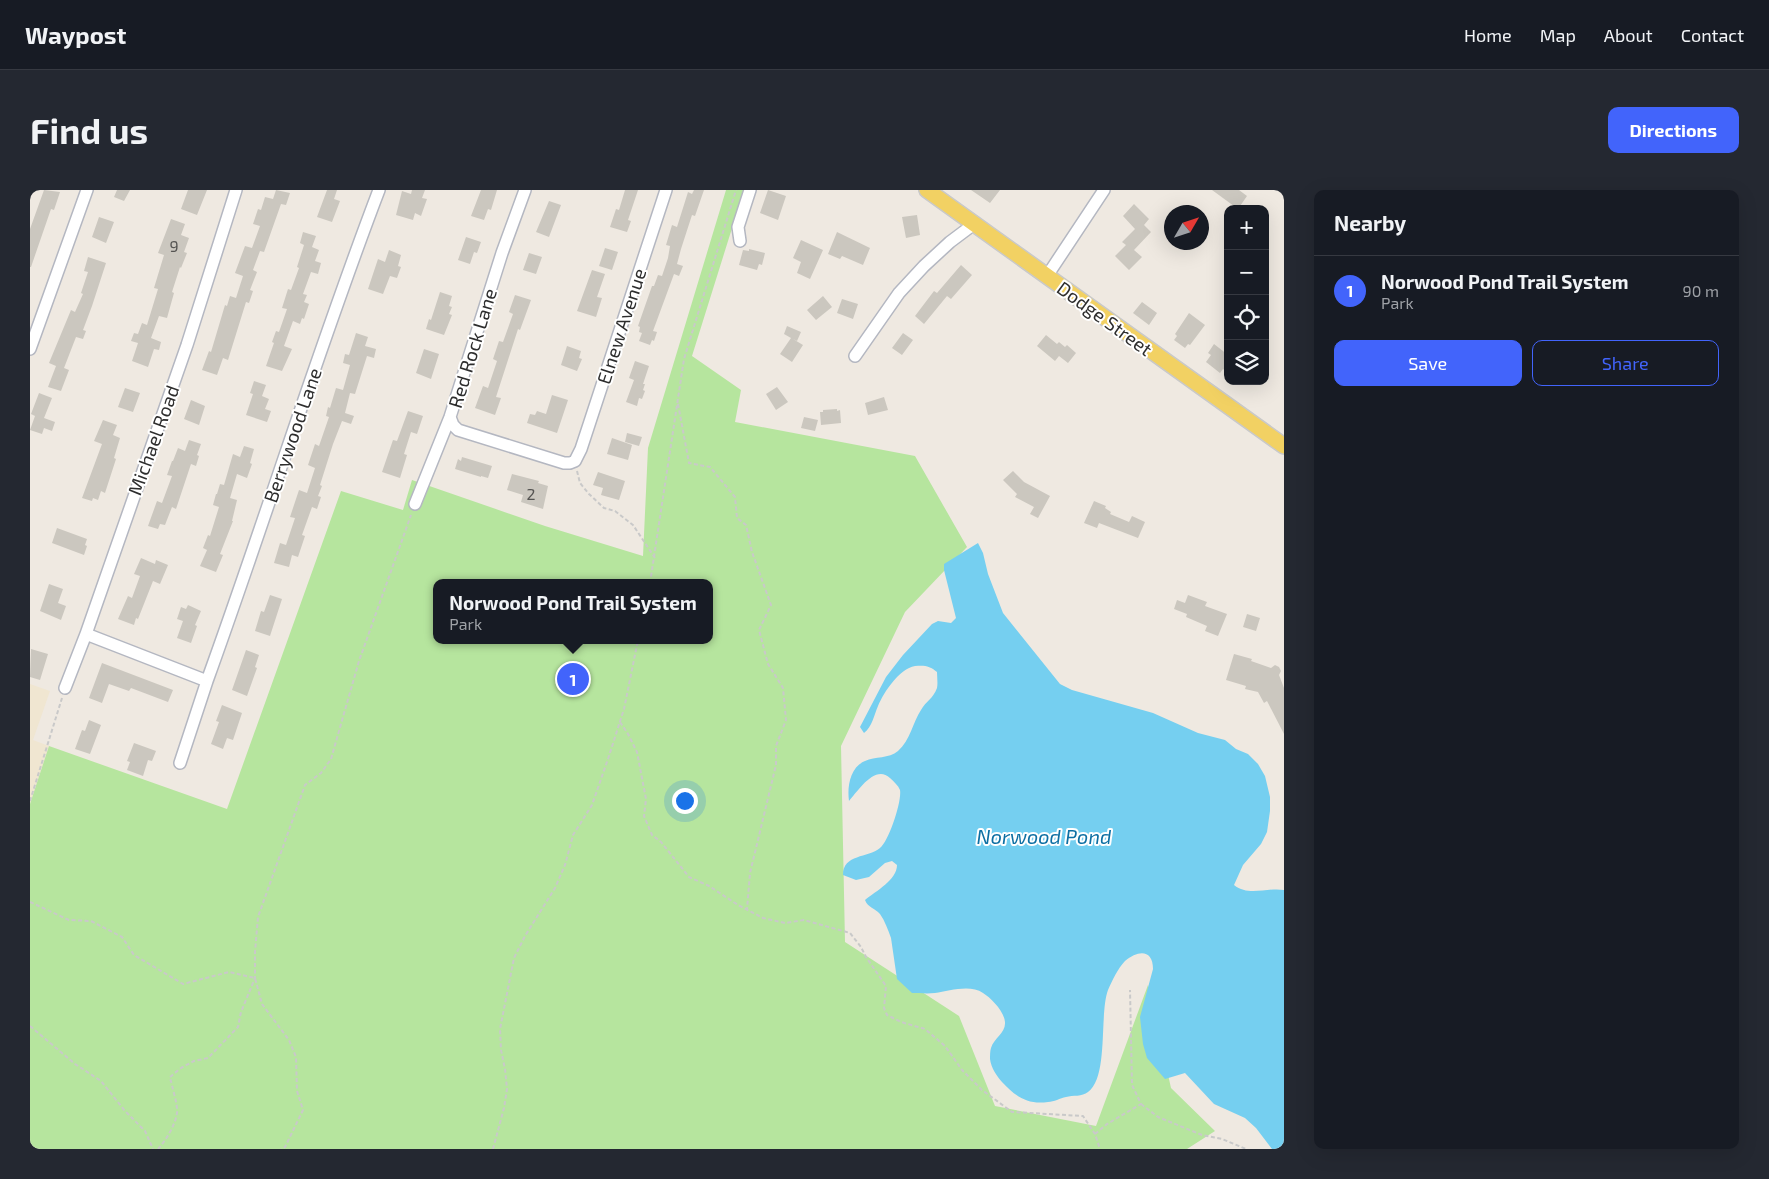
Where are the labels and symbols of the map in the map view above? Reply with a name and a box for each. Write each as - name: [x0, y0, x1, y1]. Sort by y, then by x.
- north arrow: [1164, 205, 1209, 250]
- house number: 9: [169, 236, 179, 255]
- street label: Elnew Avenue: [591, 265, 651, 387]
- street label: Dodge Street: [1053, 276, 1157, 360]
- street label: Red Rock Lane: [443, 285, 501, 411]
- street label: Berrywood Lane: [258, 365, 326, 505]
- street label: Michael Road: [122, 382, 184, 498]
- house number: 2: [527, 484, 536, 503]
- pin: 1: [557, 660, 589, 698]
- your location: [672, 788, 698, 814]
- water label: Norwood Pond: [977, 824, 1112, 848]

